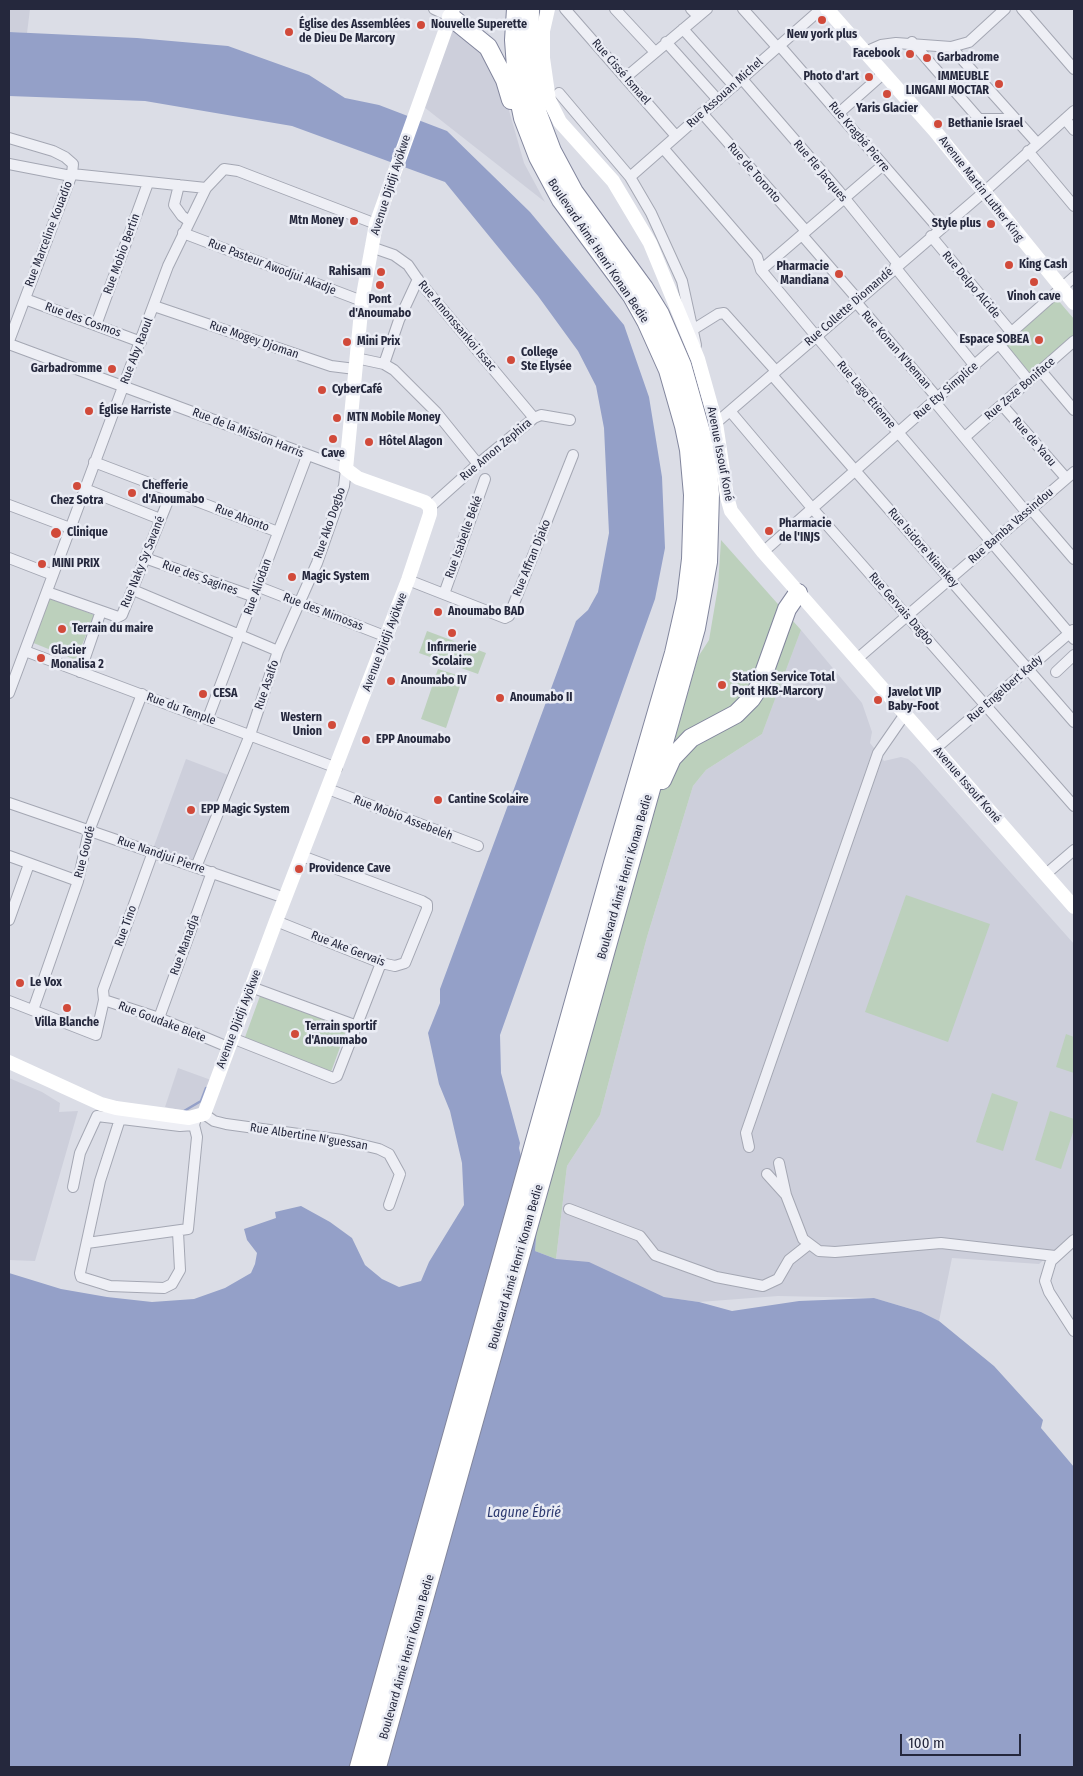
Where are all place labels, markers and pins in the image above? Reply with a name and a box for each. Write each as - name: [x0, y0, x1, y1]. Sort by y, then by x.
- marker: New york plus: [816, 14, 828, 26]
- place label: Église des Assemblées de Dieu De Marcory: [299, 18, 410, 46]
- place label: Nouvelle Superette: [431, 18, 527, 32]
- marker: Nouvelle Superette: [415, 19, 427, 31]
- marker: Église des Assemblées de Dieu De Marcory: [283, 26, 295, 38]
- place label: New york plus: [787, 28, 857, 42]
- place label: Facebook: [853, 47, 900, 61]
- marker: Facebook: [904, 48, 916, 60]
- place label: Garbadrome: [937, 51, 999, 65]
- marker: Garbadrome: [921, 52, 933, 64]
- place label: Photo d'art: [803, 70, 859, 84]
- place label: IMMEUBLE LINGANI MOCTAR: [906, 70, 989, 98]
- marker: Photo d'art: [863, 71, 875, 83]
- marker: IMMEUBLE LINGANI MOCTAR: [993, 78, 1005, 90]
- marker: Yaris Glacier: [881, 88, 893, 100]
- place label: Yaris Glacier: [856, 102, 918, 116]
- place label: Bethanie Israel: [948, 117, 1023, 131]
- marker: Bethanie Israel: [932, 118, 944, 130]
- place label: Mtn Money: [289, 214, 344, 228]
- marker: Mtn Money: [348, 215, 360, 227]
- place label: Style plus: [932, 217, 981, 231]
- marker: Style plus: [985, 218, 997, 230]
- place label: King Cash: [1019, 258, 1067, 272]
- marker: King Cash: [1003, 259, 1015, 271]
- place label: Pharmacie Mandiana: [777, 260, 829, 288]
- place label: Rahisam: [329, 265, 371, 279]
- marker: Rahisam: [375, 266, 387, 278]
- marker: Pharmacie Mandiana: [833, 268, 845, 280]
- marker: Vinoh cave: [1028, 276, 1040, 288]
- marker: Pont d'Anoumabo: [374, 279, 386, 291]
- place label: Vinoh cave: [1007, 290, 1061, 304]
- place label: Pont d'Anoumabo: [349, 293, 411, 321]
- place label: Espace SOBEA: [959, 333, 1029, 347]
- marker: Espace SOBEA: [1033, 334, 1045, 346]
- place label: Mini Prix: [357, 335, 400, 349]
- marker: Mini Prix: [341, 336, 353, 348]
- place label: College Ste Elysée: [521, 346, 572, 374]
- marker: College Ste Elysée: [505, 354, 517, 366]
- place label: Garbadromme: [31, 362, 102, 376]
- marker: Garbadromme: [106, 363, 118, 375]
- place label: CyberCafé: [332, 383, 382, 397]
- marker: CyberCafé: [316, 384, 328, 396]
- place label: Église Harriste: [99, 404, 171, 418]
- marker: Église Harriste: [83, 405, 95, 417]
- place label: MTN Mobile Money: [347, 411, 440, 425]
- marker: MTN Mobile Money: [331, 412, 343, 424]
- marker: Cave: [327, 433, 339, 445]
- place label: Hôtel Alagon: [379, 435, 442, 449]
- marker: Hôtel Alagon: [363, 436, 375, 448]
- place label: Cave: [321, 447, 345, 461]
- place label: Chefferie d'Anoumabo: [142, 479, 204, 507]
- marker: Chez Sotra: [71, 480, 83, 492]
- marker: Chefferie d'Anoumabo: [126, 487, 138, 499]
- place label: Chez Sotra: [51, 494, 103, 508]
- place label: Pharmacie de l'INJS: [779, 517, 831, 545]
- marker: Pharmacie de l'INJS: [763, 525, 775, 537]
- marker: Clinique: [49, 526, 63, 540]
- place label: Clinique: [67, 526, 108, 540]
- place label: MINI PRIX: [52, 557, 100, 571]
- marker: MINI PRIX: [36, 558, 48, 570]
- place label: Magic System: [302, 570, 369, 584]
- marker: Magic System: [286, 571, 298, 583]
- place label: Anoumabo BAD: [448, 605, 524, 619]
- marker: Anoumabo BAD: [432, 606, 444, 618]
- place label: Terrain du maire: [72, 622, 153, 636]
- marker: Terrain du maire: [56, 623, 68, 635]
- marker: Infirmerie Scolaire: [446, 627, 458, 639]
- place label: Infirmerie Scolaire: [427, 641, 477, 669]
- place label: Glacier Monalisa 2: [51, 644, 104, 672]
- marker: Glacier Monalisa 2: [35, 652, 47, 664]
- place label: Station Service Total Pont HKB-Marcory: [732, 671, 835, 699]
- place label: Anoumabo IV: [401, 674, 467, 688]
- marker: Anoumabo IV: [385, 675, 397, 687]
- marker: Station Service Total Pont HKB-Marcory: [716, 679, 728, 691]
- place label: Javelot VIP Baby-Foot: [888, 686, 941, 714]
- place label: CESA: [213, 687, 238, 701]
- marker: CESA: [197, 688, 209, 700]
- place label: Anoumabo II: [510, 691, 572, 705]
- marker: Anoumabo II: [494, 692, 506, 704]
- marker: Javelot VIP Baby-Foot: [872, 694, 884, 706]
- place label: Western Union: [281, 711, 322, 739]
- marker: Western Union: [326, 719, 338, 731]
- place label: EPP Anoumabo: [376, 733, 451, 747]
- marker: EPP Anoumabo: [360, 734, 372, 746]
- place label: Cantine Scolaire: [448, 793, 529, 807]
- marker: Cantine Scolaire: [432, 794, 444, 806]
- place label: EPP Magic System: [201, 803, 290, 817]
- marker: EPP Magic System: [185, 804, 197, 816]
- place label: Providence Cave: [309, 862, 390, 876]
- marker: Providence Cave: [293, 863, 305, 875]
- place label: Le Vox: [30, 976, 62, 990]
- marker: Le Vox: [14, 977, 26, 989]
- marker: Villa Blanche: [61, 1002, 73, 1014]
- place label: Villa Blanche: [35, 1016, 99, 1030]
- place label: Terrain sportif d'Anoumabo: [305, 1020, 376, 1048]
- marker: Terrain sportif d'Anoumabo: [289, 1028, 301, 1040]

